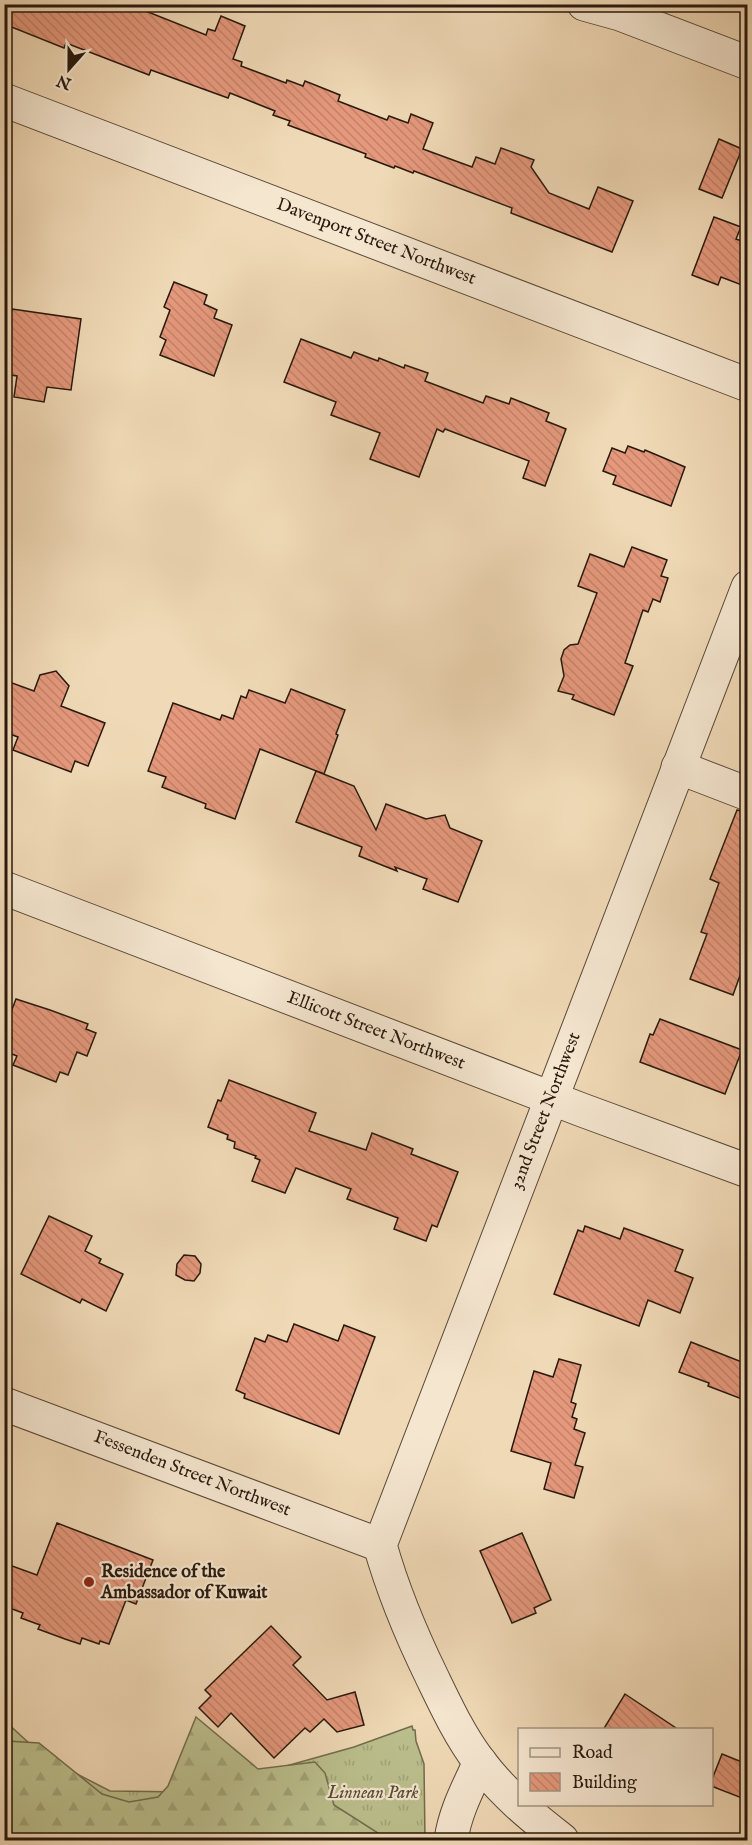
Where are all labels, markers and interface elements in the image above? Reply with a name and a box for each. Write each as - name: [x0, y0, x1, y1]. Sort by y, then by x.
- north arrow: [39, 39, 99, 99]
- text: N: [54, 69, 75, 93]
- street label: Davenport Street Northwest: [273, 193, 479, 291]
- street label: Ellicott Street Northwest: [284, 986, 468, 1076]
- street label: 32nd Street Northwest: [505, 1029, 587, 1193]
- street label: Fessenden Street Northwest: [90, 1426, 294, 1522]
- place label: Residence of the Ambassador of Kuwait: [100, 1561, 268, 1605]
- marker: Residence of the Ambassador of Kuwait: [82, 1575, 96, 1589]
- legend: [518, 1728, 713, 1806]
- text: Road: [572, 1742, 613, 1765]
- text: Building: [572, 1772, 637, 1795]
- park label: Linnean Park: [326, 1782, 419, 1805]

